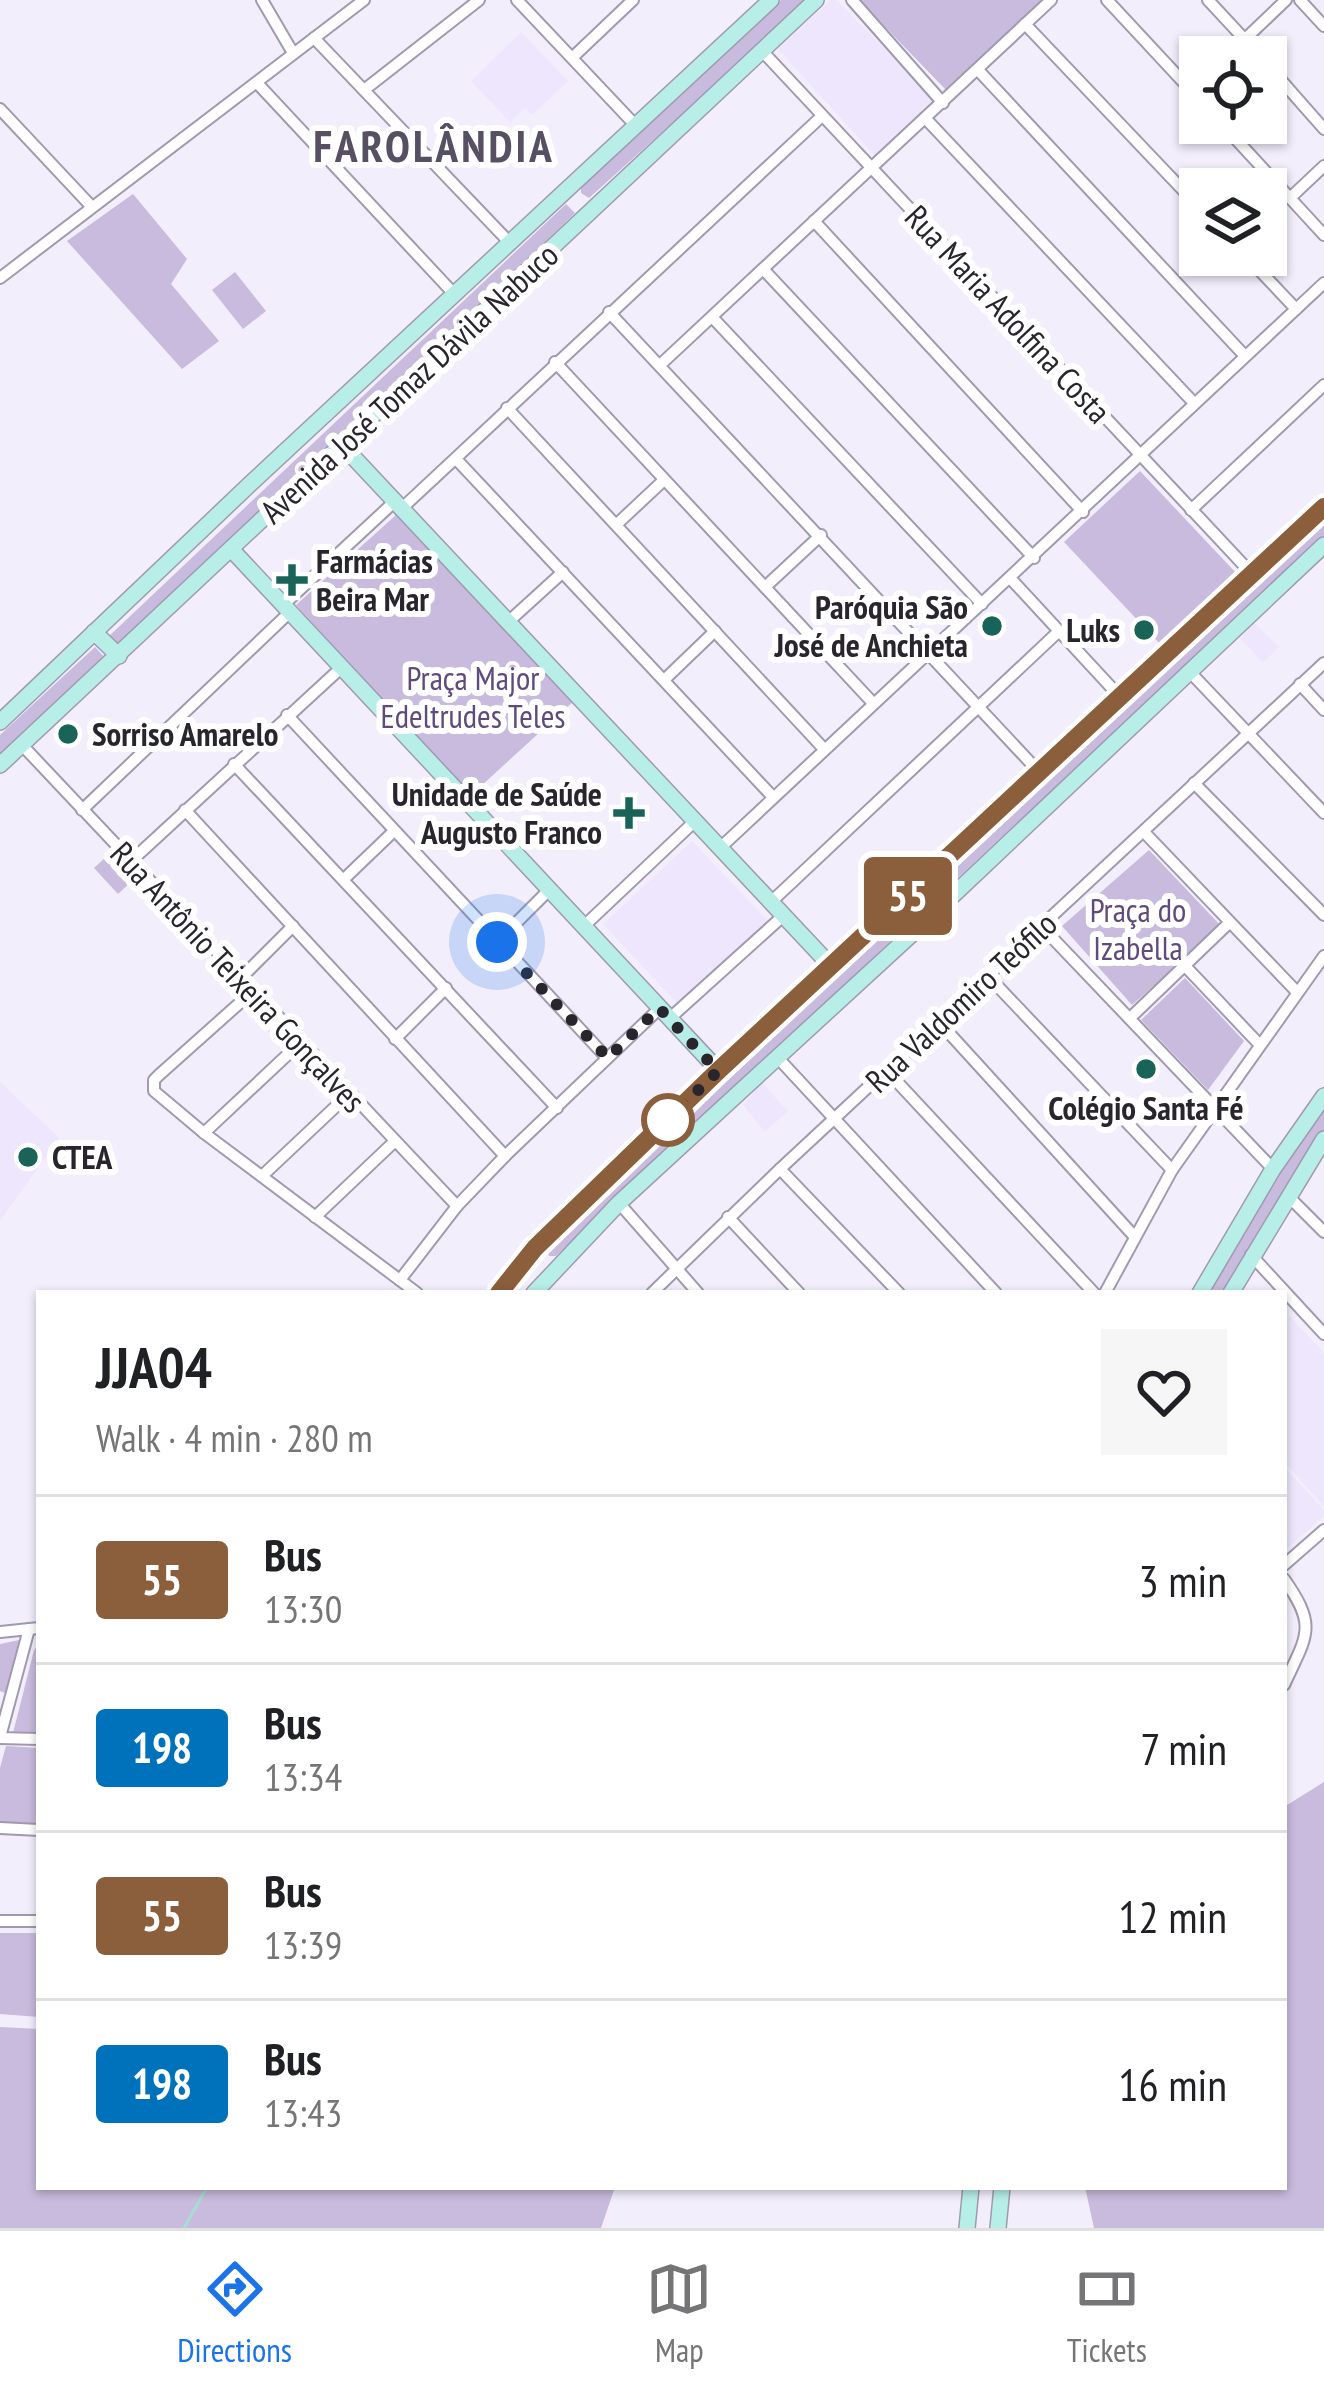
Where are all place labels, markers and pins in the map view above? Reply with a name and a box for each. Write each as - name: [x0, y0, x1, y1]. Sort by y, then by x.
- place label: Farmácias Beira Mar: [316, 539, 433, 620]
- marker: Farmácias Beira Mar: [279, 567, 305, 593]
- place label: Paróquia São José de Anchieta: [773, 585, 968, 666]
- place label: Luks: [1066, 608, 1120, 651]
- marker: Paróquia São José de Anchieta: [979, 613, 1005, 639]
- marker: Luks: [1131, 617, 1157, 643]
- place label: Sorriso Amarelo: [92, 712, 278, 755]
- marker: Sorriso Amarelo: [55, 721, 81, 747]
- place label: Unidade de Saúde Augusto Franco: [392, 772, 602, 853]
- marker: Unidade de Saúde Augusto Franco: [613, 797, 645, 829]
- marker: Colégio Santa Fé: [1133, 1056, 1159, 1082]
- place label: Colégio Santa Fé: [1048, 1086, 1244, 1129]
- unlabelled marker: [643, 1095, 693, 1145]
- place label: CTEA: [52, 1135, 113, 1178]
- marker: CTEA: [15, 1144, 41, 1170]

